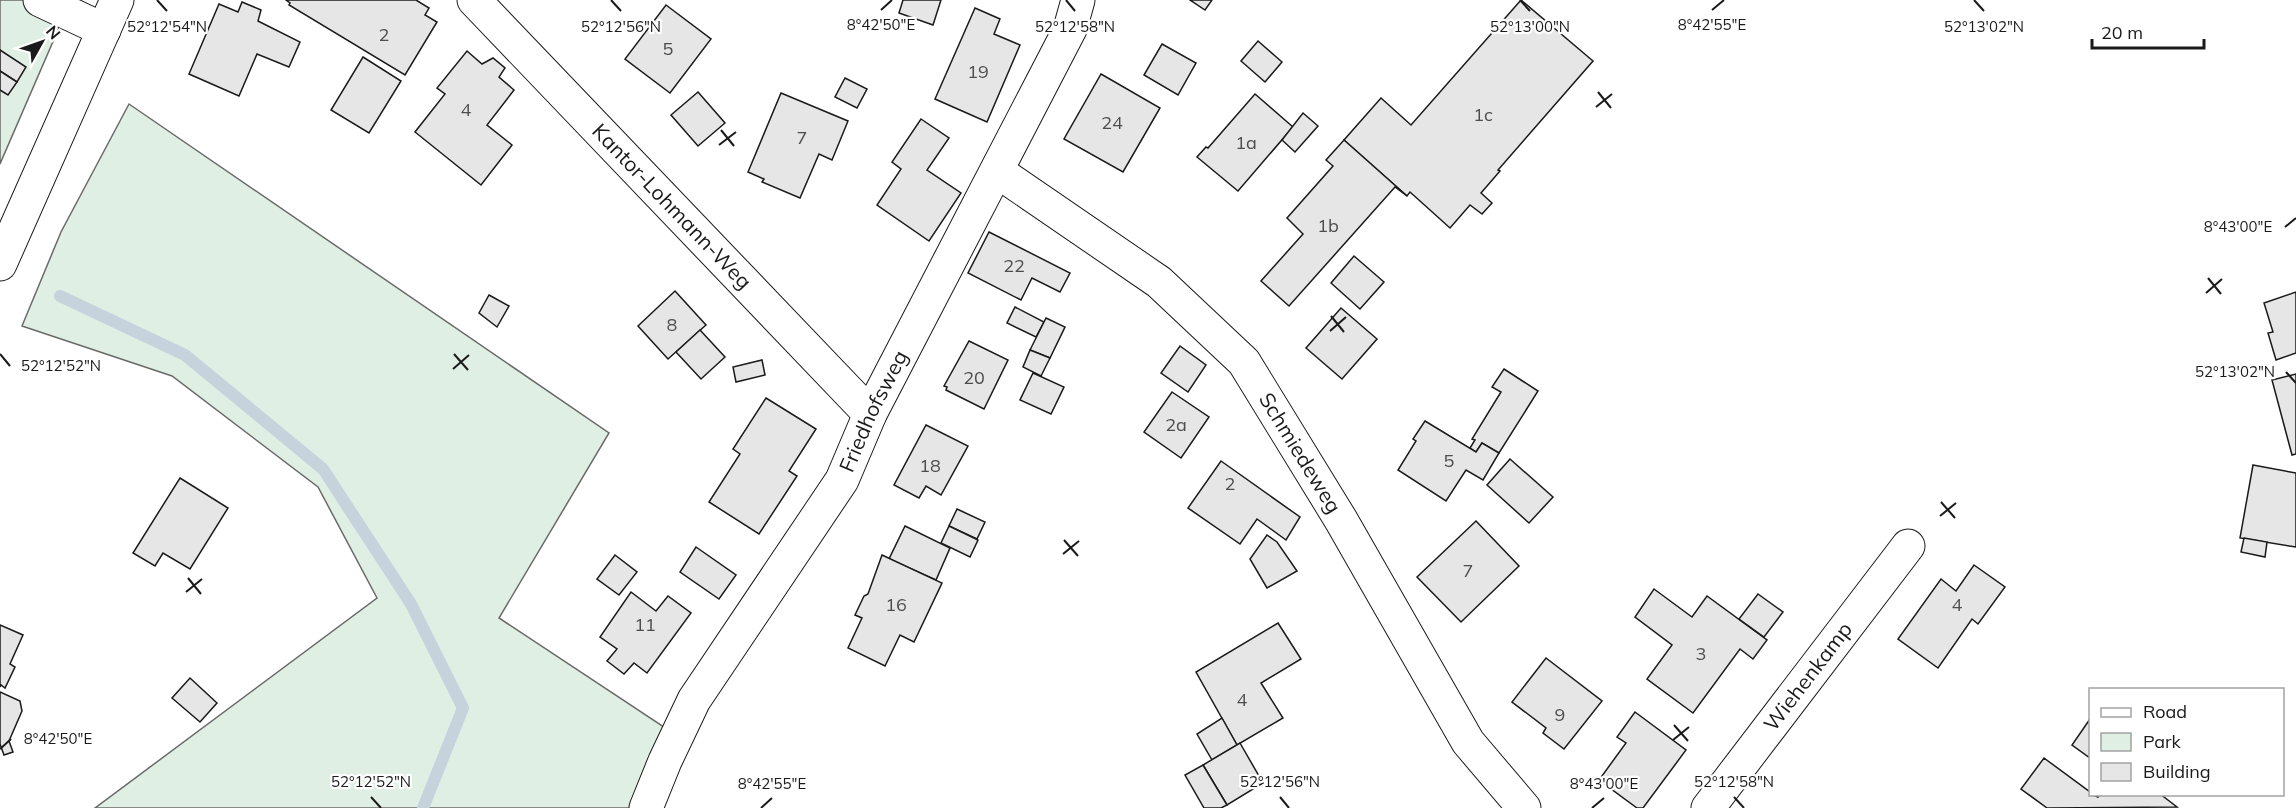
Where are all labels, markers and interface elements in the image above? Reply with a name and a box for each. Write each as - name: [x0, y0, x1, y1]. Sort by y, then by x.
- north arrow: [12, 12, 72, 72]
- scale bar: [2092, 12, 2204, 50]
- text: 8°42'50"E: [847, 15, 915, 34]
- text: 8°42'55"E: [1678, 15, 1746, 34]
- text: 52°12'54"N: [127, 17, 207, 36]
- text: 52°12'56"N: [581, 17, 661, 36]
- text: 52°12'58"N: [1035, 17, 1115, 36]
- text: 52°13'00"N: [1490, 17, 1570, 36]
- text: 52°13'02"N: [1944, 17, 2024, 36]
- text: N: [42, 21, 65, 43]
- text: 20 m: [2101, 21, 2143, 44]
- house number: 2: [379, 23, 389, 46]
- house number: 5: [663, 37, 674, 60]
- house number: 19: [967, 60, 989, 83]
- house number: 4: [461, 98, 472, 121]
- house number: 1c: [1473, 103, 1493, 126]
- house number: 24: [1101, 111, 1123, 134]
- street label: Kantor-Lohmann-Weg: [587, 118, 758, 294]
- house number: 7: [797, 126, 807, 149]
- house number: 1a: [1235, 131, 1257, 154]
- house number: 1b: [1317, 214, 1339, 237]
- text: 8°43'00"E: [2204, 217, 2272, 236]
- house number: 22: [1003, 254, 1025, 277]
- house number: 8: [667, 313, 677, 336]
- street label: Friedhofsweg: [833, 346, 913, 476]
- text: 52°12'52"N: [21, 356, 101, 375]
- text: 52°13'02"N: [2195, 362, 2275, 381]
- house number: 20: [963, 366, 985, 389]
- street label: Schmiedeweg: [1254, 387, 1348, 518]
- house number: 2a: [1165, 413, 1187, 436]
- house number: 5: [1444, 449, 1455, 472]
- house number: 18: [919, 454, 941, 477]
- house number: 2: [1225, 472, 1235, 495]
- house number: 7: [1463, 559, 1473, 582]
- house number: 16: [885, 593, 907, 616]
- house number: 4: [1952, 593, 1963, 616]
- house number: 11: [634, 613, 656, 636]
- street label: Wiehenkamp: [1757, 617, 1857, 736]
- house number: 3: [1696, 642, 1706, 665]
- house number: 4: [1237, 688, 1248, 711]
- legend: [2089, 688, 2284, 796]
- text: Road: [2143, 700, 2187, 723]
- house number: 9: [1555, 703, 1565, 726]
- text: 8°42'50"E: [24, 729, 92, 748]
- text: Park: [2143, 730, 2182, 753]
- text: Building: [2143, 760, 2211, 783]
- text: 52°12'52"N: [331, 772, 411, 791]
- text: 52°12'56"N: [1240, 772, 1320, 791]
- text: 52°12'58"N: [1694, 772, 1774, 791]
- text: 8°42'55"E: [738, 774, 806, 793]
- text: 8°43'00"E: [1570, 774, 1638, 793]

